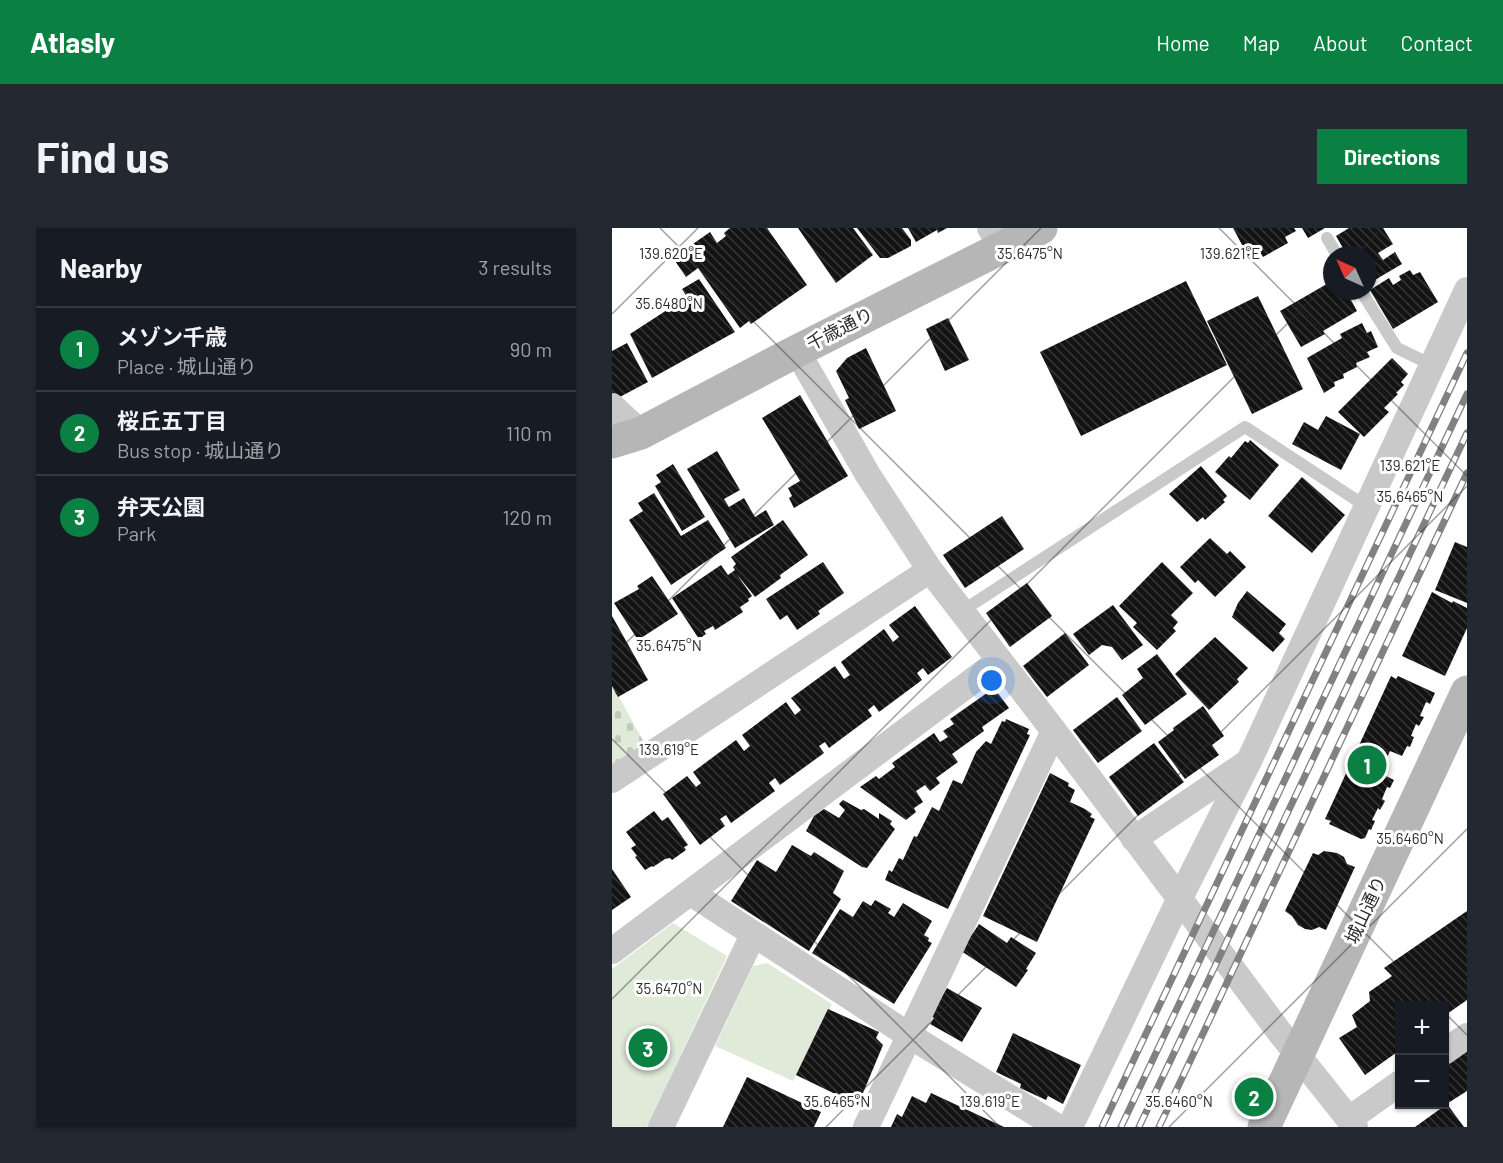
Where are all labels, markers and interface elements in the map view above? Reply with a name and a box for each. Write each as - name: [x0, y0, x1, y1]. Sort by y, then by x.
- text: Atlasly: [30, 25, 115, 59]
- text: Home: [1156, 30, 1210, 55]
- text: Map: [1243, 30, 1280, 55]
- text: About: [1313, 30, 1368, 55]
- text: Contact: [1401, 30, 1473, 55]
- button: Directions: [1317, 129, 1467, 184]
- text: Find us: [36, 131, 169, 181]
- text: 139.620°E: [639, 244, 703, 262]
- text: 35.6475°N: [997, 244, 1063, 262]
- text: 139.621°E: [1200, 244, 1260, 262]
- north arrow: [1323, 246, 1377, 300]
- text: Nearby: [60, 252, 142, 283]
- text: 3 results: [478, 255, 552, 279]
- text: 35.6480°N: [635, 294, 703, 312]
- street label: 千歳通り: [802, 302, 877, 354]
- text: メゾン千歳: [117, 323, 227, 349]
- text: 1: [76, 337, 83, 361]
- text: 90 m: [510, 337, 552, 361]
- text: Place · 城山通り: [117, 354, 257, 378]
- text: 桜丘五丁目: [117, 407, 227, 433]
- text: 2: [74, 421, 85, 445]
- text: 110 m: [506, 421, 552, 445]
- text: Bus stop · 城山通り: [117, 438, 284, 462]
- text: 139.621°E: [1380, 456, 1440, 474]
- text: 35.6465°N: [1377, 487, 1443, 505]
- text: 弁天公園: [117, 493, 205, 519]
- text: 3: [74, 505, 85, 529]
- text: 120 m: [502, 505, 552, 529]
- text: Park: [117, 521, 156, 545]
- text: 35.6475°N: [636, 636, 702, 654]
- your location: [977, 666, 1006, 695]
- text: 139.619°E: [639, 740, 699, 758]
- pin: 1: [1348, 742, 1386, 788]
- text: 35.6460°N: [1376, 829, 1444, 847]
- street label: 城山通り: [1340, 872, 1390, 947]
- text: 35.6470°N: [636, 979, 702, 997]
- map controls: [1395, 1001, 1449, 1109]
- button: +: [1395, 1001, 1449, 1055]
- pin: 3: [628, 1026, 668, 1070]
- button: −: [1395, 1055, 1449, 1109]
- pin: 2: [1234, 1074, 1274, 1120]
- text: 35.6465°N: [804, 1092, 870, 1110]
- text: 139.619°E: [960, 1092, 1020, 1110]
- text: 35.6460°N: [1145, 1092, 1213, 1110]

